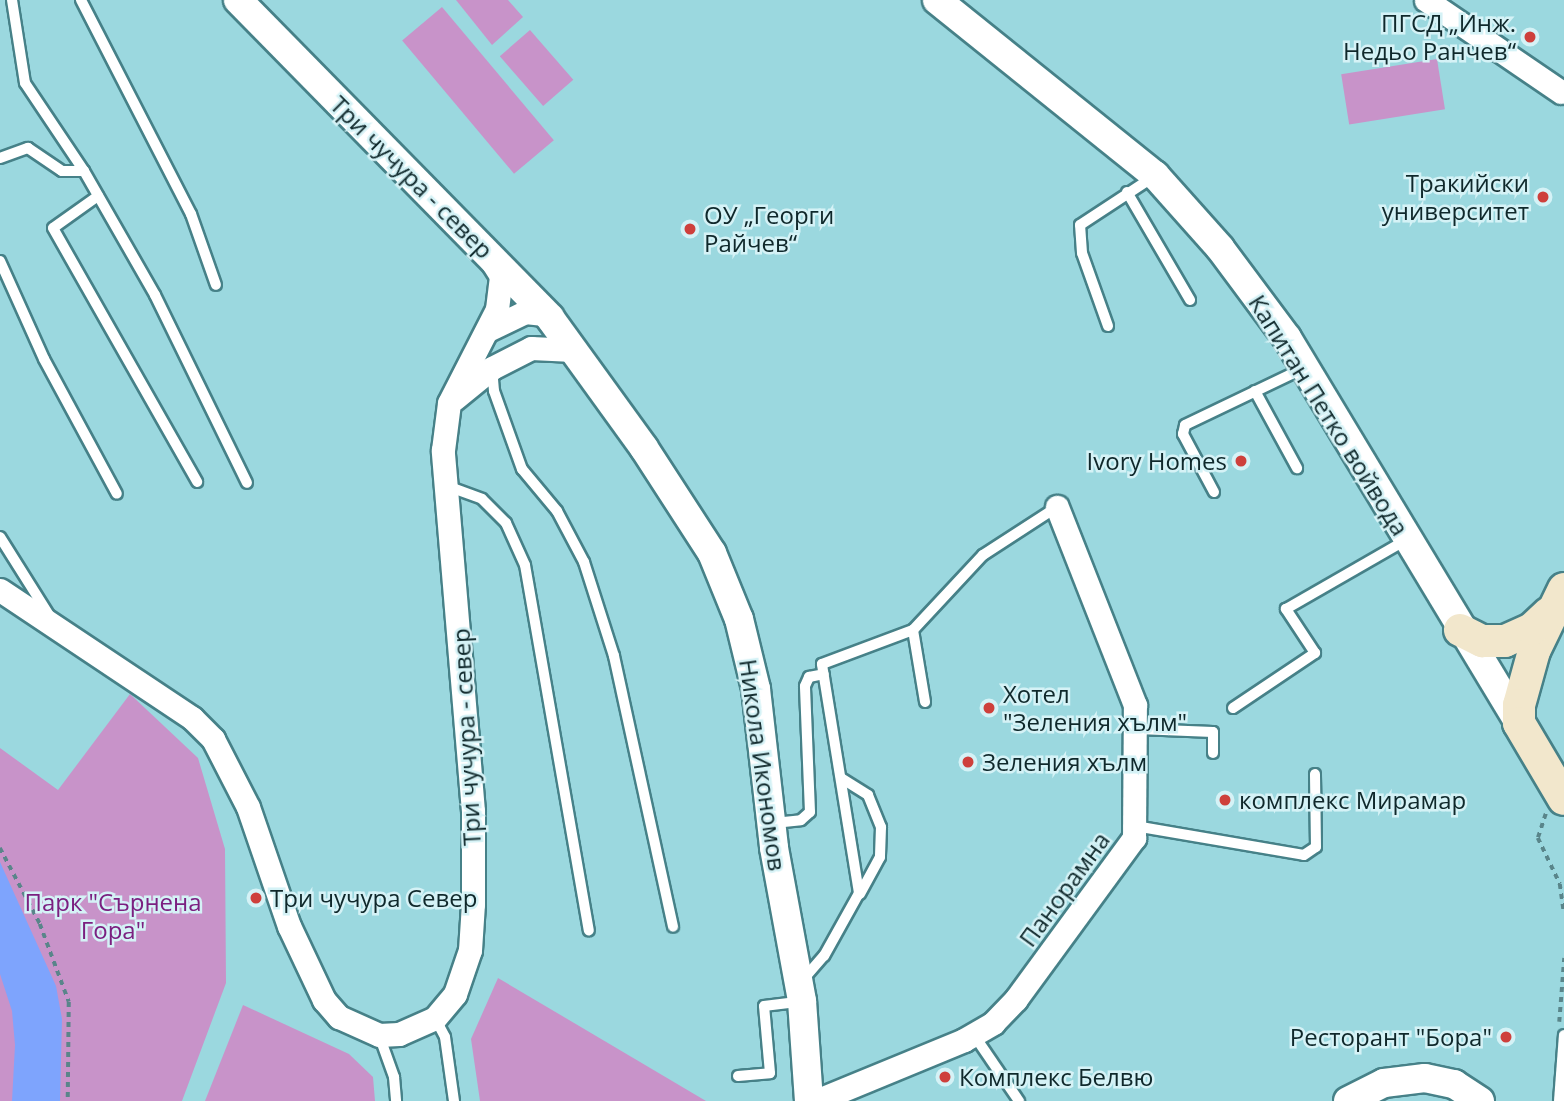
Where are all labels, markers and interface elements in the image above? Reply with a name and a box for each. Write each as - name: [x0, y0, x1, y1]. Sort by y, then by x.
- place label: ПГСД „Инж. Недьо Ранчев“: [1343, 9, 1516, 65]
- marker: ПГСД „Инж. Недьо Ранчев“: [1522, 29, 1538, 45]
- street label: Три чучура - север: [325, 90, 499, 264]
- place label: Тракийски университет: [1382, 169, 1529, 225]
- marker: Тракийски университет: [1535, 189, 1551, 205]
- place label: ОУ „Георги Райчев“: [704, 201, 834, 257]
- marker: ОУ „Георги Райчев“: [682, 221, 698, 237]
- street label: Капитан Петко войвода: [1243, 289, 1415, 541]
- place label: Ivory Homes: [1087, 447, 1227, 475]
- marker: Ivory Homes: [1233, 453, 1249, 469]
- street label: Три чучура - север: [446, 628, 486, 846]
- street label: Никола Икономов: [734, 657, 792, 873]
- place label: Хотел "Зеления хълм": [1003, 680, 1187, 736]
- marker: Хотел "Зеления хълм": [981, 700, 997, 716]
- place label: Зеления хълм: [982, 748, 1147, 776]
- marker: Зеления хълм: [960, 754, 976, 770]
- place label: комплекс Мирамар: [1239, 786, 1466, 814]
- marker: комплекс Мирамар: [1217, 792, 1233, 808]
- street label: Панорамна: [1013, 826, 1115, 952]
- place label: Три чучура Север: [270, 884, 477, 912]
- park label: Парк "Сърнена Гора": [24, 888, 202, 944]
- marker: Три чучура Север: [248, 890, 264, 906]
- place label: Ресторант "Бора": [1290, 1023, 1492, 1051]
- marker: Ресторант "Бора": [1498, 1029, 1514, 1045]
- place label: Комплекс Белвю: [959, 1063, 1153, 1091]
- marker: Комплекс Белвю: [937, 1069, 953, 1085]

